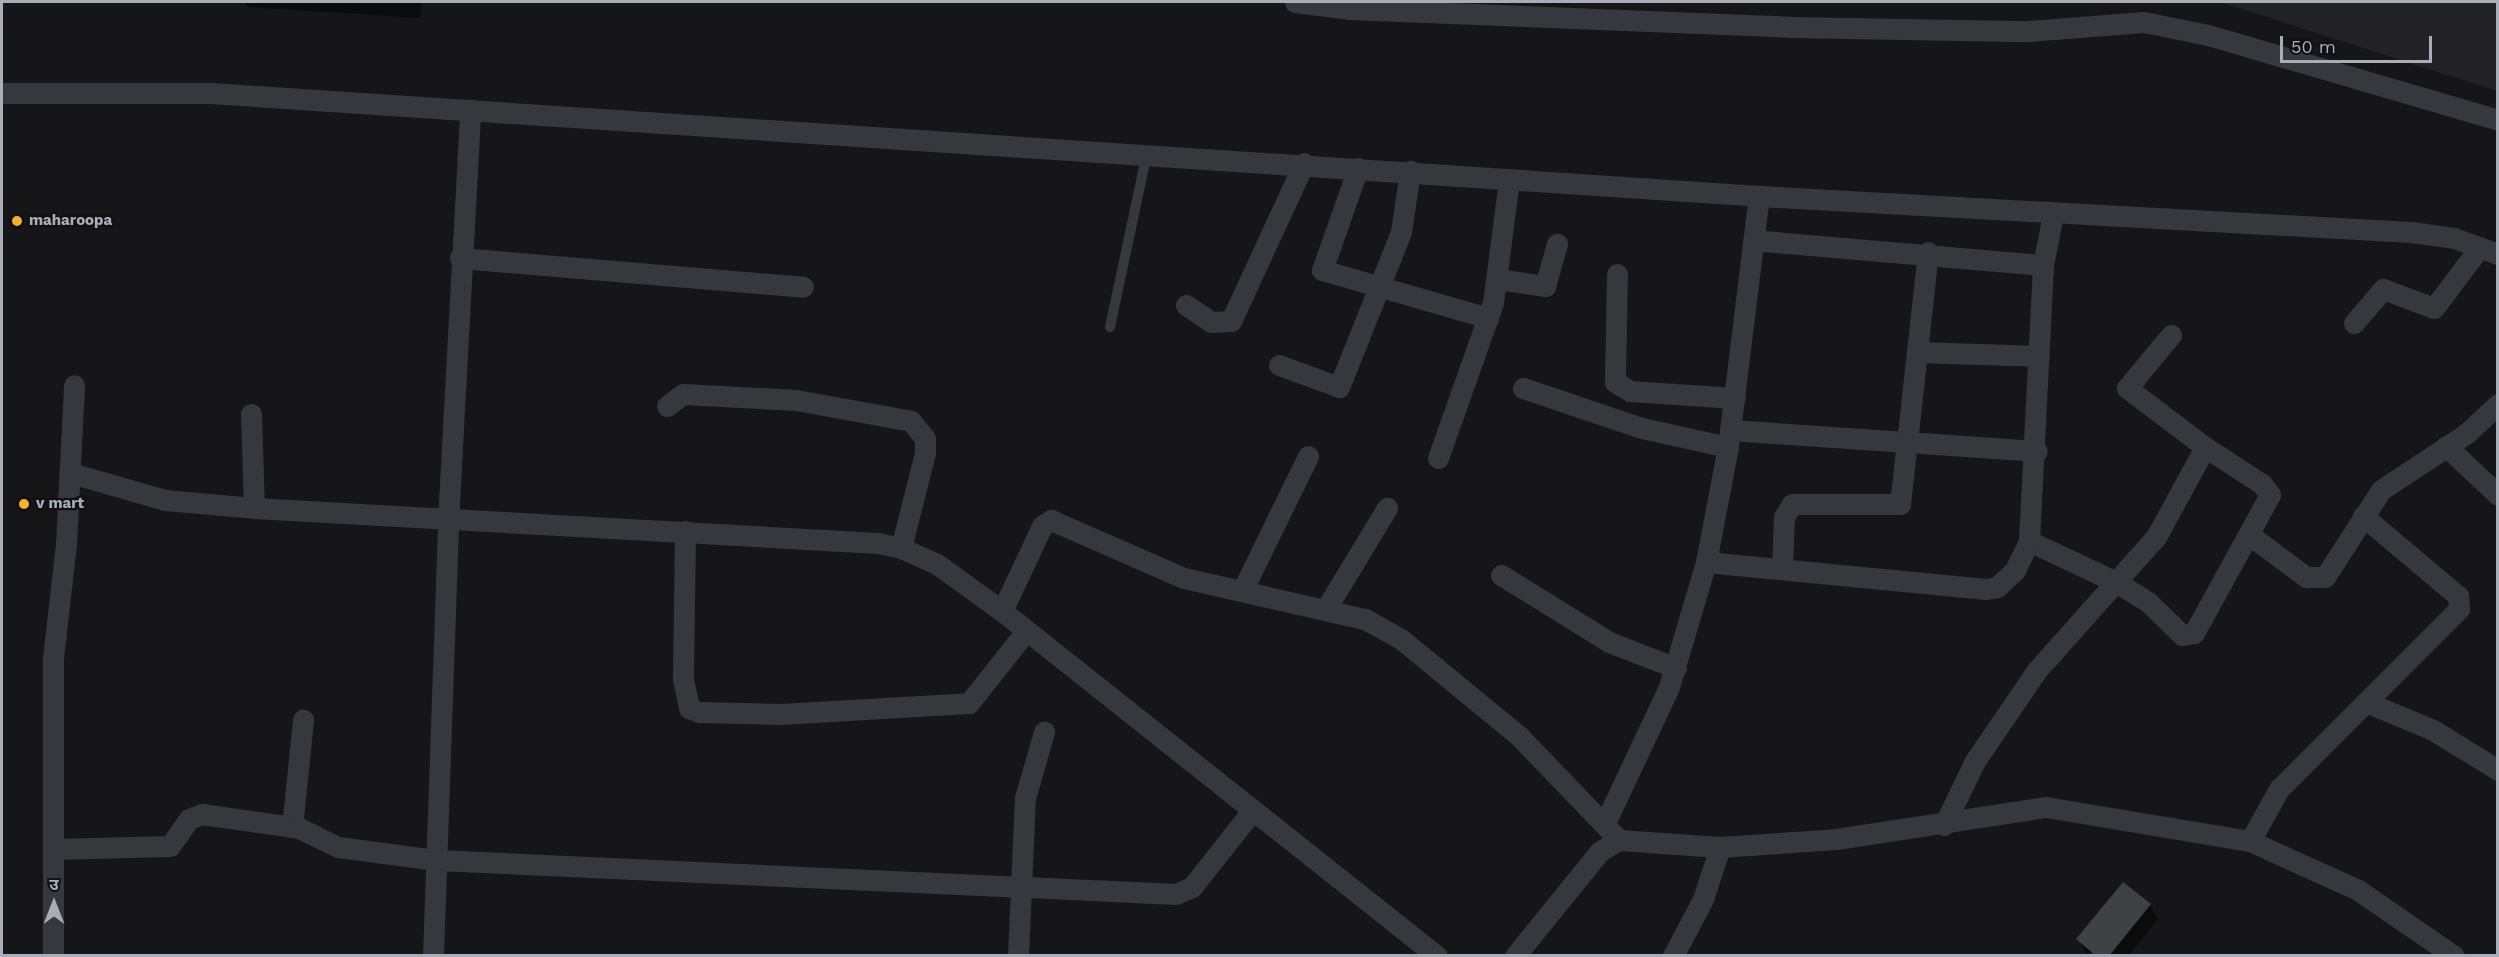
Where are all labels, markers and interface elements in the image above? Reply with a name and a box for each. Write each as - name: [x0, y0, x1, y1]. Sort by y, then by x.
- scale bar: [2283, 24, 2434, 62]
- text: 50 m: [2291, 36, 2336, 57]
- place label: maharoopa: [29, 212, 112, 230]
- marker: maharoopa: [10, 214, 24, 228]
- place label: v mart: [36, 495, 84, 513]
- marker: v mart: [17, 497, 31, 511]
- north arrow: [24, 873, 84, 933]
- text: उ: [49, 875, 59, 894]

